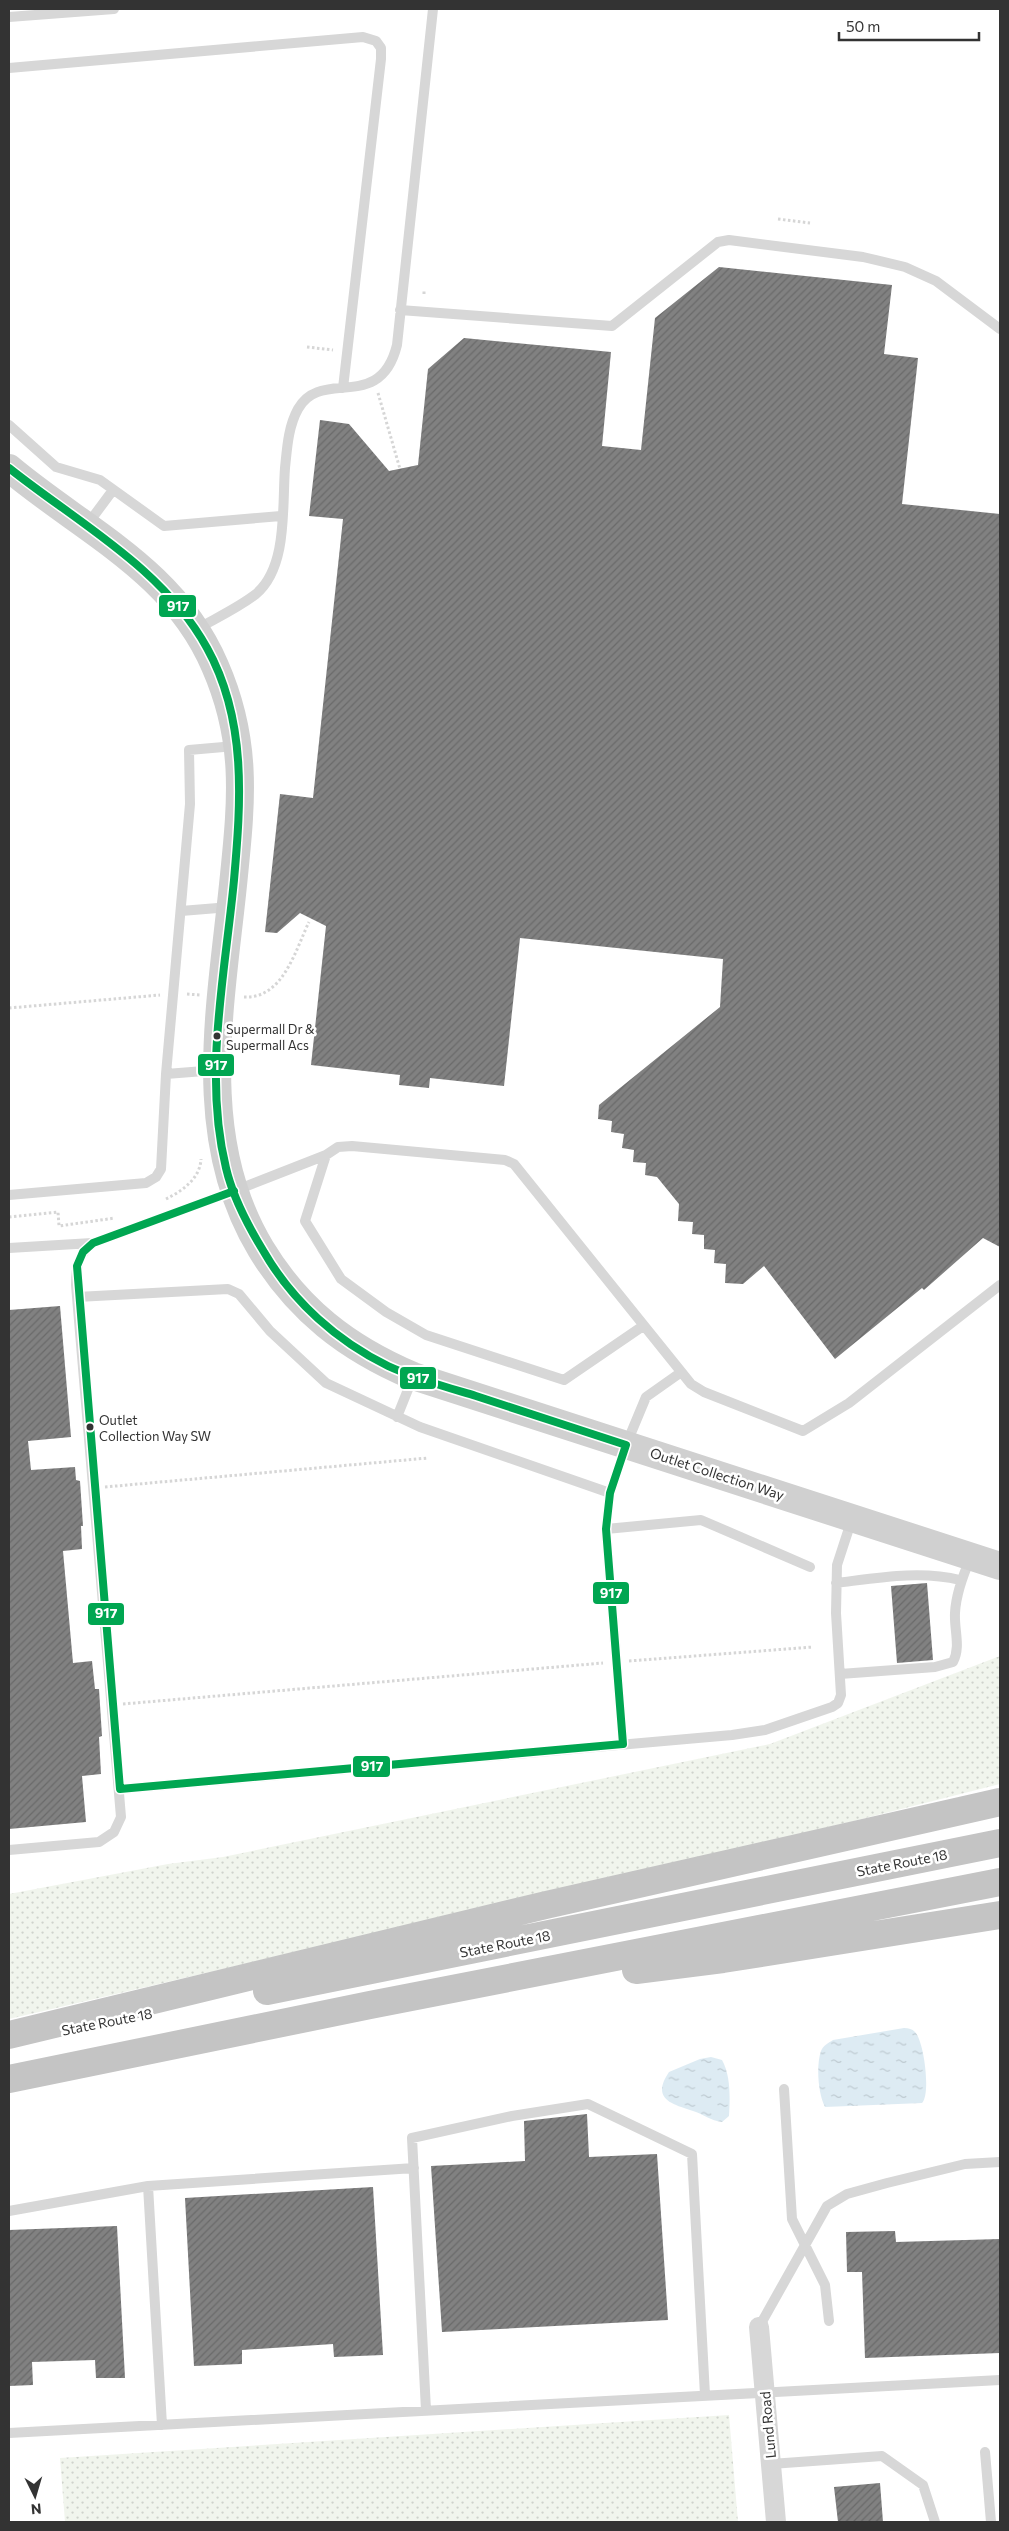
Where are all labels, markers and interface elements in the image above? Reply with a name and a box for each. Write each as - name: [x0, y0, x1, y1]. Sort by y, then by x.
- scale bar: [839, 10, 979, 42]
- text: 50 m: [846, 17, 880, 35]
- line badge: 917: [158, 594, 197, 618]
- text: 917: [167, 597, 190, 614]
- place label: Supermall Dr & Supermall Acs: [226, 1021, 315, 1053]
- marker: Supermall Dr & Supermall Acs: [212, 1031, 222, 1041]
- line badge: 917: [197, 1053, 235, 1077]
- text: 917: [205, 1056, 228, 1073]
- line badge: 917: [399, 1366, 437, 1390]
- text: 917: [407, 1369, 430, 1386]
- place label: Outlet Collection Way SW: [99, 1412, 211, 1444]
- marker: Outlet Collection Way SW: [85, 1422, 95, 1432]
- street label: Outlet Collection Way: [648, 1444, 786, 1503]
- line badge: 917: [592, 1581, 630, 1605]
- text: 917: [600, 1584, 623, 1601]
- line badge: 917: [87, 1602, 125, 1626]
- text: 917: [95, 1604, 118, 1621]
- line badge: 917: [352, 1755, 391, 1778]
- text: 917: [361, 1757, 384, 1774]
- street label: State Route 18: [855, 1845, 949, 1880]
- street label: State Route 18: [458, 1926, 552, 1961]
- street label: State Route 18: [60, 2004, 154, 2039]
- street label: Lund Road: [756, 2391, 779, 2459]
- north arrow: [10, 2471, 60, 2521]
- text: N: [30, 2501, 42, 2518]

